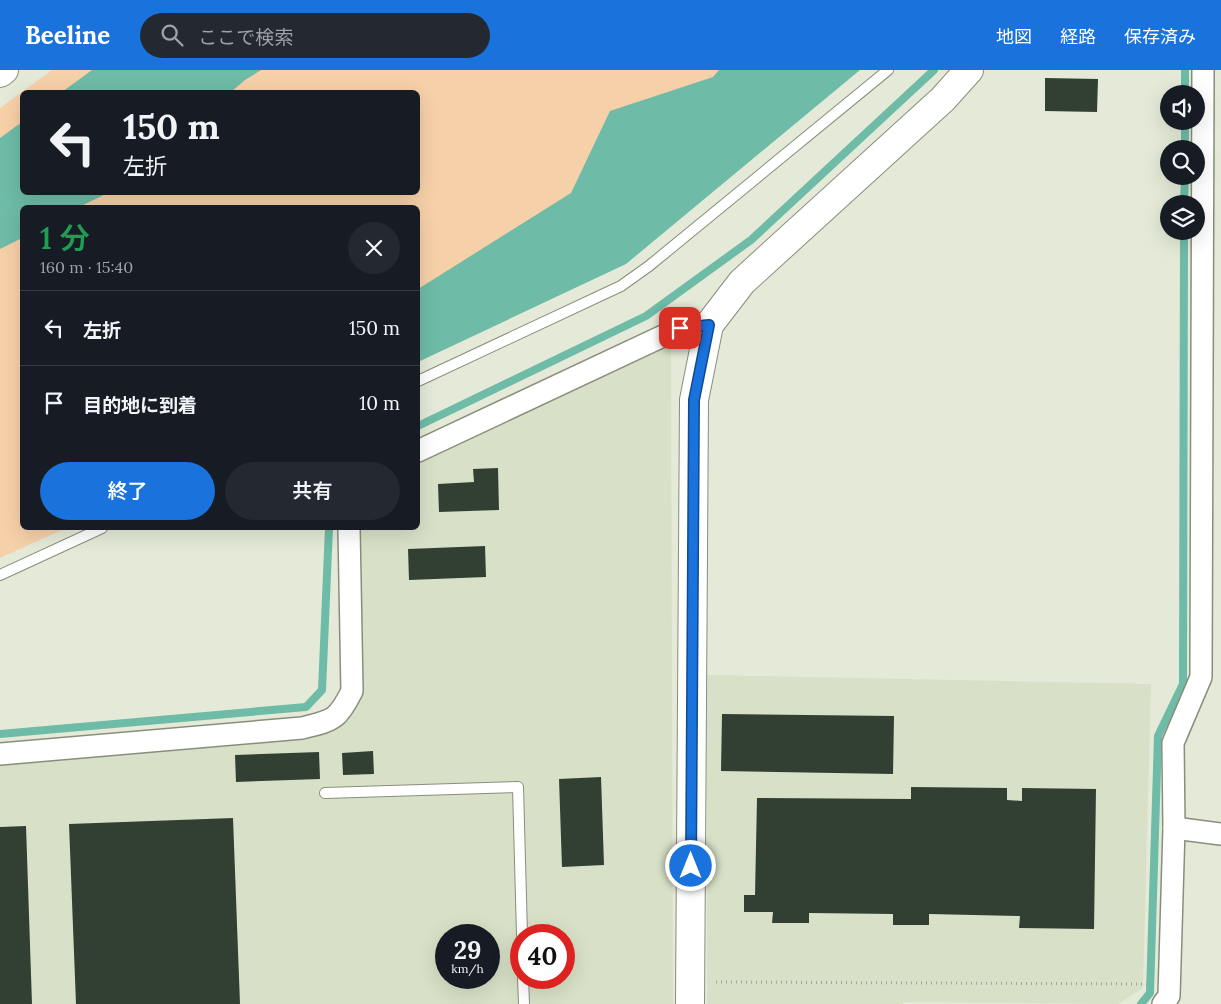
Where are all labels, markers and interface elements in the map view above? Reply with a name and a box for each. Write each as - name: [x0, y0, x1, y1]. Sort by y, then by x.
- search box: [140, 13, 490, 58]
- text: Beeline: [25, 20, 110, 51]
- icon: search: [158, 21, 186, 49]
- text: ここで検索: [198, 25, 293, 49]
- text: 地図: [996, 25, 1032, 48]
- text: 経路: [1060, 25, 1096, 48]
- text: 保存済み: [1124, 25, 1196, 48]
- map controls: [1160, 85, 1205, 240]
- button: sound: [1160, 85, 1205, 130]
- text: 150 m: [123, 104, 220, 149]
- icon: left: [40, 110, 105, 175]
- button: search: [1160, 140, 1205, 185]
- text: 左折: [123, 152, 167, 180]
- button: layers: [1160, 195, 1205, 240]
- text: 1 分: [40, 219, 90, 257]
- button: close: [348, 222, 400, 274]
- text: 160 m · 15:40: [40, 257, 133, 277]
- pin: [659, 307, 701, 349]
- icon: left: [40, 314, 68, 342]
- icon: arrive: [666, 314, 694, 342]
- text: 150 m: [349, 316, 400, 340]
- text: 左折: [83, 318, 121, 342]
- icon: arrive: [40, 389, 68, 417]
- text: 10 m: [359, 391, 400, 415]
- text: 目的地に到着: [83, 393, 197, 417]
- button: 終了: [40, 462, 215, 520]
- button: 共有: [225, 462, 400, 520]
- position arrow: [664, 839, 716, 891]
- speed limit sign: 40: [510, 924, 575, 989]
- text: 29: [454, 934, 481, 966]
- text: km/h: [451, 961, 484, 976]

